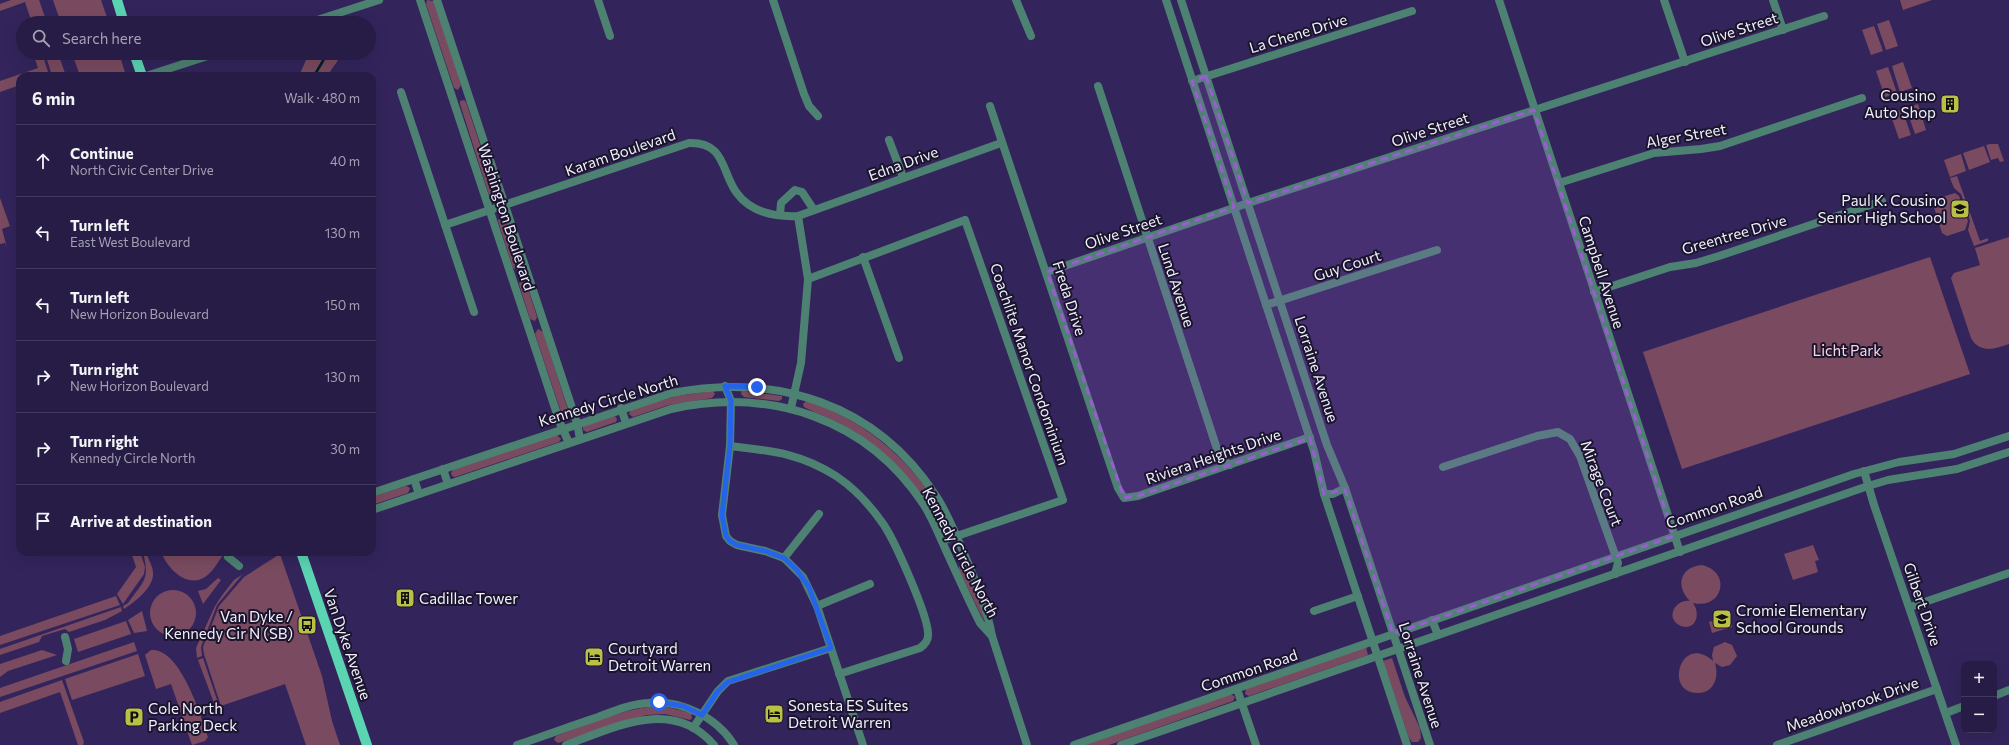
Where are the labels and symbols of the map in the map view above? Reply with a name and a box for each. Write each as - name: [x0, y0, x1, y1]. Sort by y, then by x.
- street label: Olive Street: [1698, 8, 1780, 50]
- street label: La Chene Drive: [1247, 10, 1349, 56]
- place label: Cousino Auto Shop: [1864, 86, 1936, 121]
- building icon: Cousino Auto Shop: [1939, 93, 1961, 115]
- street label: Olive Street: [1389, 108, 1471, 150]
- street label: Alger Street: [1644, 119, 1728, 151]
- street label: Karam Boulevard: [562, 125, 678, 179]
- street label: Washington Boulevard: [475, 141, 539, 293]
- street label: Edna Drive: [866, 142, 941, 184]
- place label: Paul K. Cousino Senior High School: [1818, 191, 1946, 226]
- school or university icon: Paul K. Cousino Senior High School: [1949, 198, 1971, 220]
- street label: Olive Street: [1082, 209, 1164, 253]
- street label: Greentree Drive: [1680, 210, 1788, 258]
- street label: Campbell Avenue: [1575, 213, 1629, 331]
- street label: Lund Avenue: [1155, 241, 1199, 329]
- street label: Guy Court: [1311, 246, 1383, 284]
- street label: Freda Drive: [1049, 258, 1091, 338]
- street label: Coachlite Manor Condominium: [987, 261, 1073, 467]
- street label: Lorraine Avenue: [1291, 314, 1343, 424]
- park label: Licht Park: [1813, 341, 1881, 359]
- street label: Kennedy Circle North: [536, 370, 680, 430]
- route end: [748, 378, 766, 396]
- street label: Riviera Heights Drive: [1143, 424, 1283, 488]
- street label: Mirage Court: [1577, 438, 1627, 528]
- street label: Common Road: [1663, 482, 1765, 532]
- street label: Kennedy Circle North: [919, 484, 1003, 620]
- street label: Gilbert Drive: [1900, 560, 1946, 648]
- street label: Van Dyke Avenue: [321, 586, 375, 702]
- building icon: Cadillac Tower: [394, 587, 416, 609]
- place label: Cadillac Tower: [419, 589, 518, 607]
- place label: Cromie Elementary School Grounds: [1736, 601, 1867, 636]
- place label: Van Dyke / Kennedy Cir N (SB): [164, 607, 293, 642]
- school or university icon: Cromie Elementary School Grounds: [1711, 608, 1733, 630]
- bus stop icon: Van Dyke / Kennedy Cir N (SB): [296, 614, 318, 636]
- street label: Lorraine Avenue: [1395, 620, 1447, 730]
- place label: Courtyard Detroit Warren: [608, 639, 711, 674]
- street label: Common Road: [1198, 645, 1300, 695]
- hotel icon: Courtyard Detroit Warren: [583, 646, 605, 668]
- street label: Meadowbrook Drive: [1783, 673, 1921, 735]
- route start: [650, 693, 668, 711]
- place label: Sonesta ES Suites Detroit Warren: [788, 696, 908, 731]
- place label: Cole North Parking Deck: [148, 699, 237, 734]
- hotel icon: Sonesta ES Suites Detroit Warren: [763, 703, 785, 725]
- parking icon: Cole North Parking Deck: [123, 706, 145, 728]

